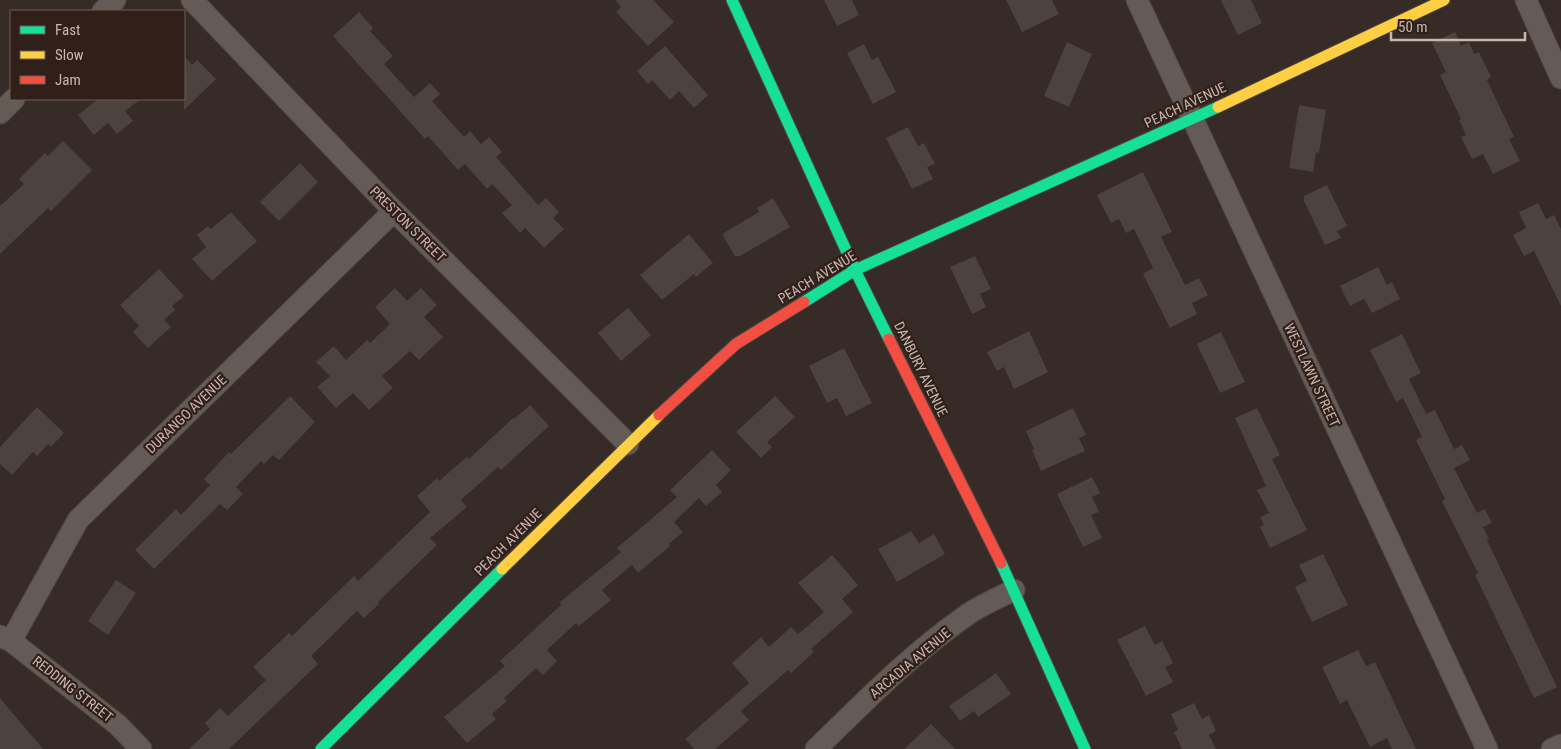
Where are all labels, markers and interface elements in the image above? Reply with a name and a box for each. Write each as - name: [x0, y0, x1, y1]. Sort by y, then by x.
- legend: [10, 10, 185, 100]
- scale bar: [1391, 10, 1525, 42]
- text: 50 m: [1398, 18, 1428, 36]
- text: Fast: [55, 21, 80, 39]
- text: Slow: [55, 46, 84, 64]
- text: Jam: [55, 71, 81, 89]
- street label: PEACH AVENUE: [1142, 79, 1228, 131]
- street label: PRESTON STREET: [367, 183, 449, 265]
- street label: PEACH AVENUE: [775, 247, 859, 307]
- street label: DANBURY AVENUE: [891, 319, 951, 419]
- street label: WESTLAWN STREET: [1281, 321, 1343, 429]
- street label: DURANGO AVENUE: [142, 372, 230, 456]
- street label: PEACH AVENUE: [471, 505, 545, 579]
- street label: ARCADIA AVENUE: [866, 625, 954, 701]
- street label: REDDING STREET: [30, 653, 116, 725]

